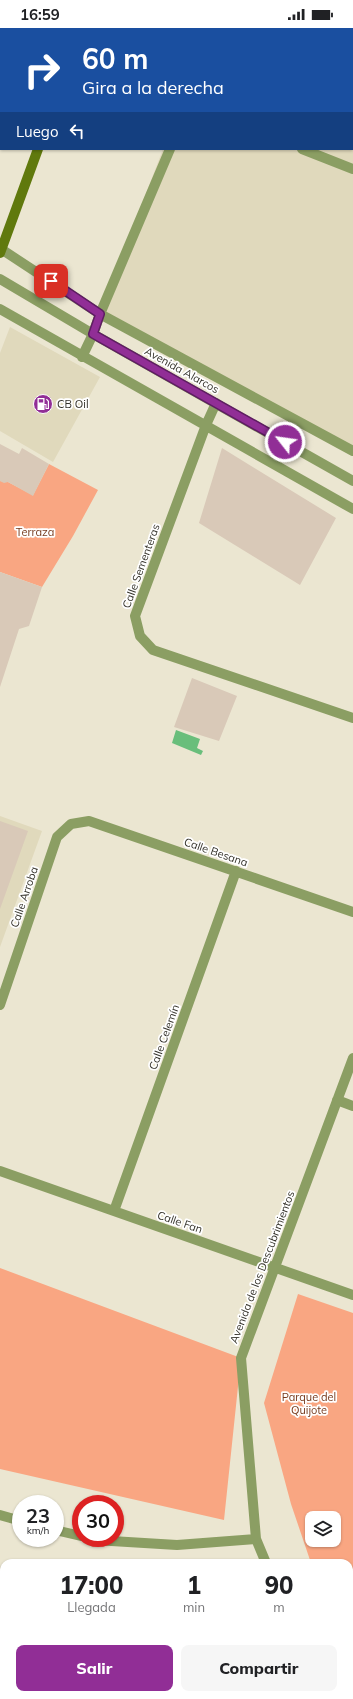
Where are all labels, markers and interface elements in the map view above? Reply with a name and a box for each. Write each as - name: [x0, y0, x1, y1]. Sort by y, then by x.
- text: 16:59: [20, 5, 60, 24]
- text: 60 m: [82, 41, 148, 76]
- icon: right: [16, 44, 68, 96]
- text: Gira a la derecha: [82, 76, 224, 99]
- icon: left: [66, 120, 88, 142]
- text: Luego: [16, 122, 58, 141]
- pin: [34, 264, 68, 298]
- icon: arrive: [40, 270, 62, 292]
- street label: Avenida Alarcos: [142, 344, 222, 396]
- fuel station icon: CB Oil: [32, 393, 54, 415]
- place label: CB Oil: [57, 397, 89, 411]
- position arrow: [264, 421, 306, 463]
- street label: Calle Sementeras: [119, 522, 163, 610]
- park label: Terraza: [16, 525, 54, 539]
- street label: Calle Besana: [182, 835, 250, 869]
- street label: Calle Arroba: [7, 865, 41, 929]
- street label: Calle Celemín: [146, 1002, 182, 1072]
- street label: Avenida de los Descubrimientos: [226, 1189, 298, 1345]
- street label: Calle Fan: [155, 1208, 205, 1236]
- park label: Parque del Quijote: [282, 1390, 336, 1417]
- speed limit sign: 30: [72, 1495, 124, 1547]
- text: 23: [26, 1503, 50, 1528]
- map controls: [305, 1511, 341, 1547]
- button: layers: [305, 1511, 341, 1547]
- text: km/h: [27, 1524, 49, 1537]
- text: 17:00: [60, 1570, 123, 1600]
- text: 1: [187, 1570, 201, 1600]
- text: 90: [265, 1570, 293, 1600]
- text: Llegada: [67, 1599, 116, 1615]
- text: min: [183, 1599, 205, 1615]
- text: m: [273, 1599, 285, 1615]
- button: Salir: [16, 1645, 173, 1691]
- button: Compartir: [181, 1645, 337, 1691]

